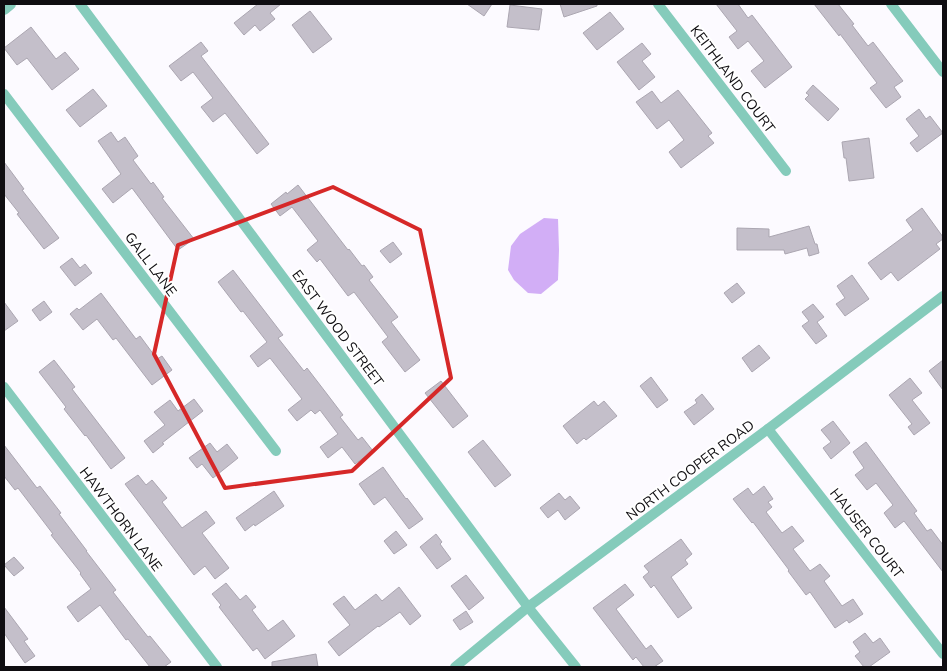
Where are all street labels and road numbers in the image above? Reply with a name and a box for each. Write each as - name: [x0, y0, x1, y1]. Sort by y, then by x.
- street label: KEITHLAND COURT: [687, 22, 780, 137]
- street label: GALL LANE: [121, 228, 181, 300]
- street label: EAST WOOD STREET: [288, 266, 388, 390]
- street label: NORTH COOPER ROAD: [622, 416, 758, 524]
- street label: HAWTHORN LANE: [76, 463, 166, 575]
- street label: HAUSER COURT: [826, 484, 908, 582]

